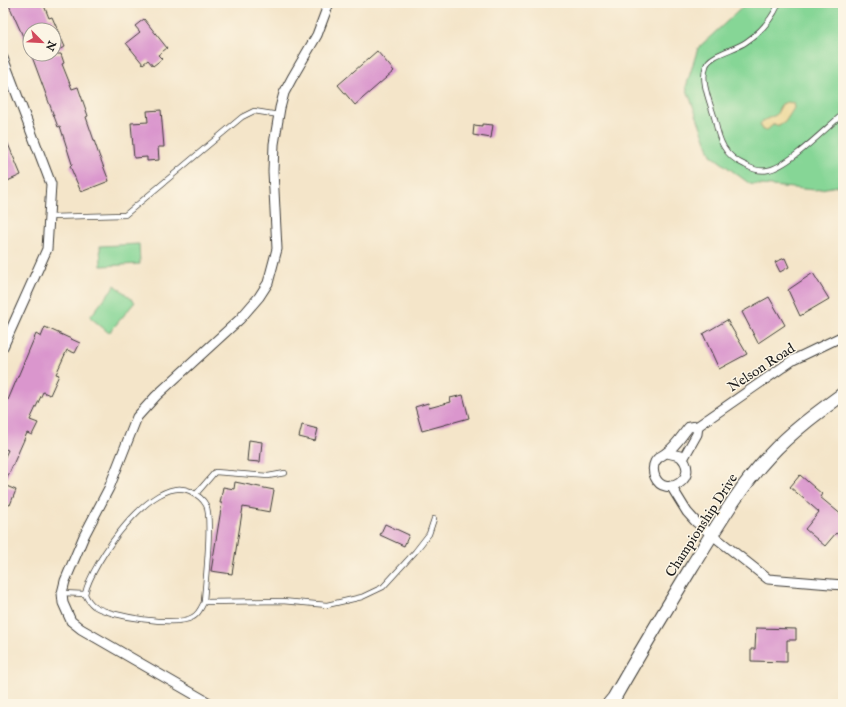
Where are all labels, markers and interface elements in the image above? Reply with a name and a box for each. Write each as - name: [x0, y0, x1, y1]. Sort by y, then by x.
- north arrow: [22, 22, 62, 62]
- text: N: [42, 38, 59, 53]
- street label: Nelson Road: [725, 339, 799, 396]
- street label: Championship Drive: [662, 470, 742, 581]

